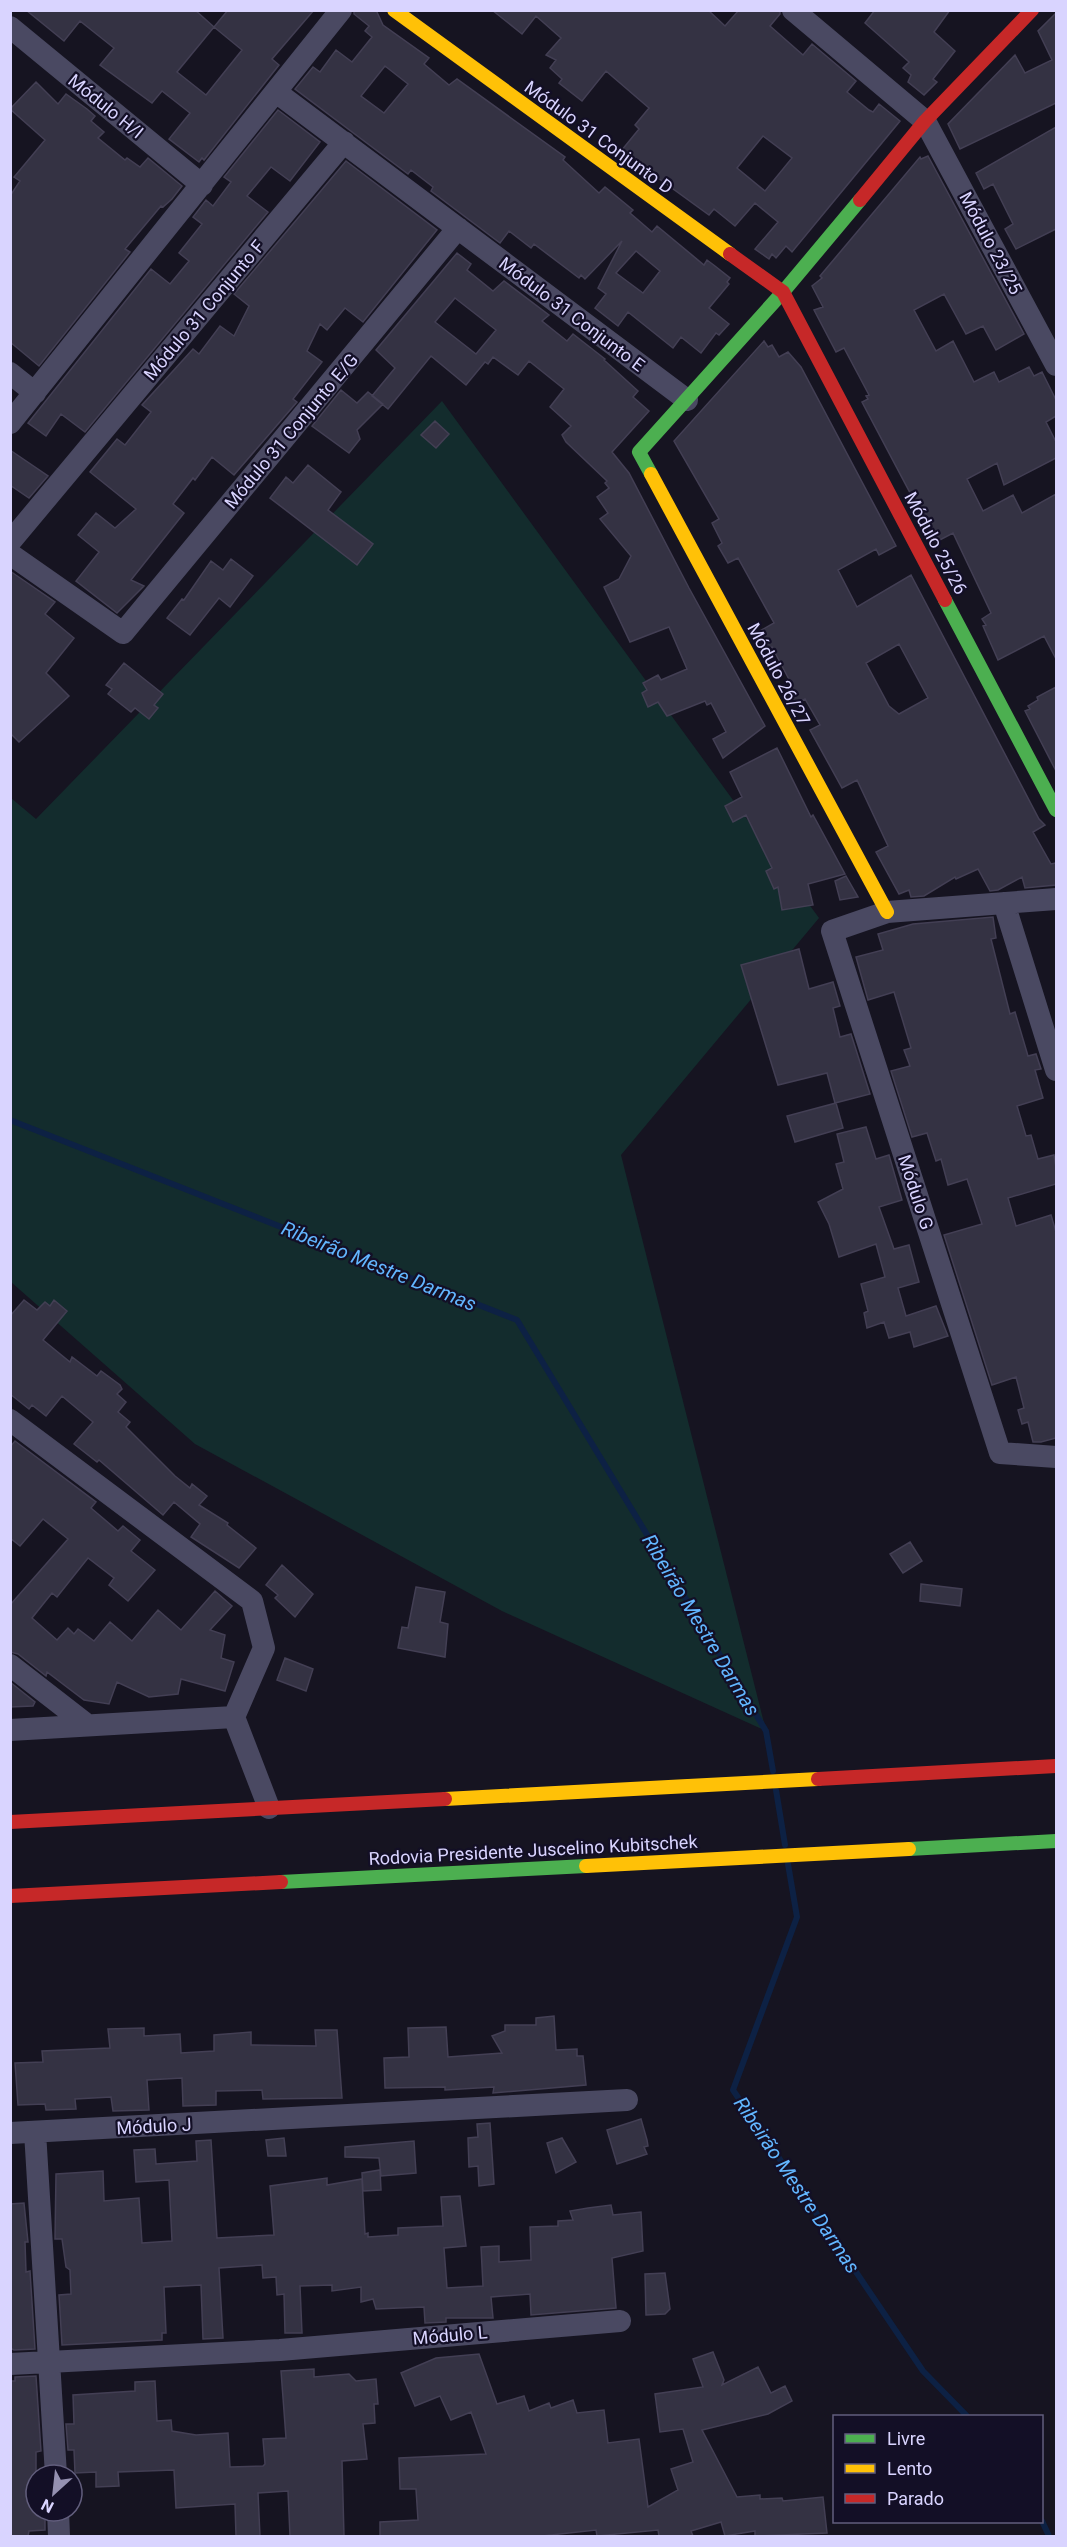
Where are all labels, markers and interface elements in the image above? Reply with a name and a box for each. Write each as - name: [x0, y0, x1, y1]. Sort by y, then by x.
- street label: Módulo H/I: [64, 69, 148, 143]
- street label: Módulo 31 Conjunto D: [521, 76, 677, 198]
- street label: Módulo 23/25: [955, 188, 1027, 298]
- street label: Módulo 31 Conjunto F: [139, 236, 269, 384]
- street label: Módulo 31 Conjunto E: [495, 252, 649, 376]
- street label: Módulo 31 Conjunto E/G: [220, 349, 362, 513]
- street label: Módulo 25/26: [900, 488, 972, 598]
- street label: Módulo 26/27: [743, 619, 815, 729]
- street label: Módulo G: [894, 1152, 938, 1232]
- water label: Ribeirão Mestre Darmas: [278, 1216, 480, 1316]
- water label: Ribeirão Mestre Darmas: [637, 1530, 765, 1720]
- street label: Rodovia Presidente Juscelino Kubitschek: [368, 1831, 699, 1869]
- water label: Ribeirão Mestre Darmas: [729, 2092, 865, 2278]
- street label: Módulo J: [116, 2114, 192, 2138]
- street label: Módulo L: [412, 2321, 489, 2349]
- legend: [833, 2415, 1043, 2523]
- text: Livre: [887, 2428, 925, 2449]
- text: Lento: [887, 2458, 932, 2479]
- north arrow: [24, 2463, 84, 2523]
- text: Parado: [887, 2488, 944, 2509]
- text: N: [38, 2495, 57, 2517]

